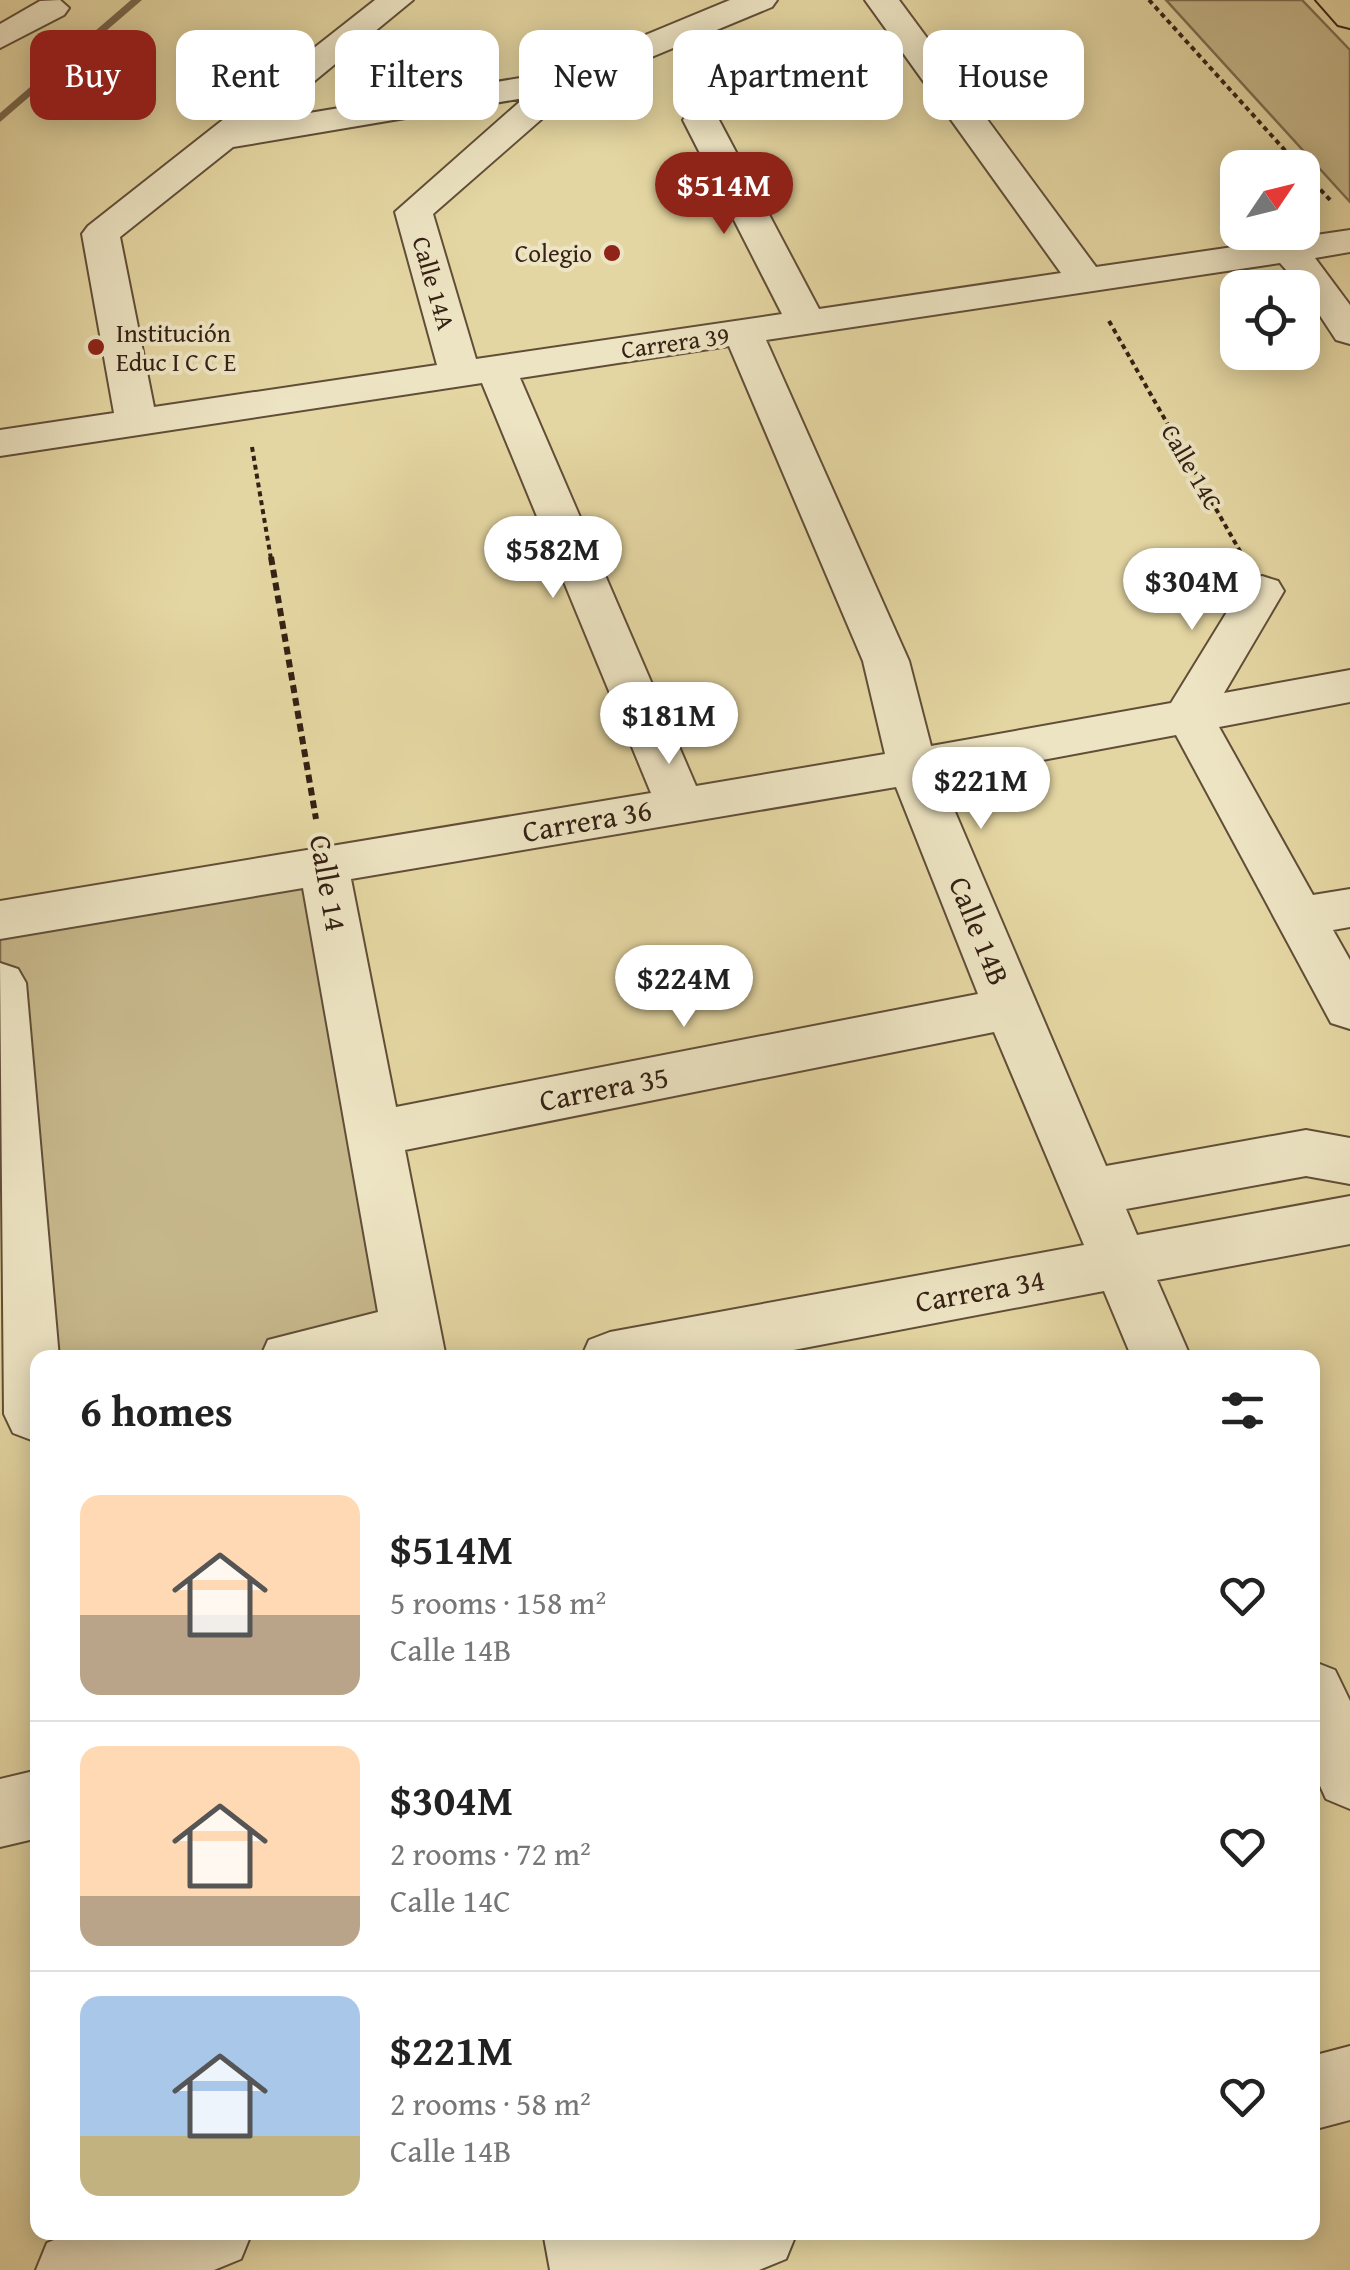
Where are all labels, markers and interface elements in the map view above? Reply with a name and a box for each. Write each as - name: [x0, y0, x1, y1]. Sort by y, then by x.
- chip: Buy: [30, 30, 156, 120]
- chip: Rent: [176, 30, 315, 120]
- chip: Filters: [335, 30, 499, 120]
- chip: New: [519, 30, 653, 120]
- chip: Apartment: [673, 30, 903, 120]
- chip: House: [923, 30, 1084, 120]
- north arrow: [1220, 150, 1320, 250]
- map controls: [1220, 150, 1320, 370]
- pin: $514M: [654, 152, 794, 237]
- text: $514M: [677, 161, 771, 208]
- street label: Calle 14A: [403, 232, 465, 334]
- place label: Colegio: [515, 235, 592, 271]
- marker: Colegio: [601, 242, 623, 264]
- button: locate: [1220, 270, 1320, 370]
- place label: Institución Educ I C C E: [116, 315, 236, 380]
- street label: Carrera 39: [619, 317, 731, 367]
- marker: Institución Educ I C C E: [85, 336, 107, 358]
- street label: Calle 14C: [1153, 417, 1231, 517]
- pin: $582M: [483, 516, 623, 601]
- text: $582M: [506, 525, 600, 572]
- pin: $304M: [1122, 548, 1262, 633]
- text: $304M: [1145, 557, 1239, 604]
- pin: $181M: [599, 682, 739, 767]
- text: $181M: [622, 691, 716, 738]
- pin: $221M: [911, 747, 1051, 832]
- text: $221M: [934, 756, 1028, 803]
- street label: Carrera 36: [519, 787, 655, 853]
- street label: Calle 14: [299, 831, 359, 934]
- street label: Calle 14B: [938, 870, 1022, 992]
- pin: $224M: [614, 945, 754, 1030]
- text: $224M: [637, 954, 731, 1001]
- street label: Carrera 35: [536, 1054, 672, 1122]
- street label: Carrera 34: [912, 1257, 1048, 1323]
- text: 6 homes: [80, 1380, 233, 1441]
- icon: filters: [1215, 1383, 1270, 1438]
- text: $514M: [390, 1518, 513, 1579]
- icon: home: [160, 1535, 280, 1655]
- icon: heart: [1215, 1568, 1270, 1623]
- text: 5 rooms · 158 m²: [390, 1579, 606, 1626]
- text: Calle 14B: [390, 1626, 512, 1673]
- text: $304M: [390, 1769, 513, 1830]
- icon: home: [160, 1786, 280, 1906]
- icon: heart: [1215, 1819, 1270, 1874]
- text: 2 rooms · 72 m²: [390, 1830, 591, 1877]
- text: Calle 14C: [390, 1877, 511, 1924]
- text: $221M: [390, 2019, 513, 2080]
- icon: home: [160, 2036, 280, 2156]
- icon: heart: [1215, 2069, 1270, 2124]
- text: 2 rooms · 58 m²: [390, 2080, 591, 2127]
- text: Calle 14B: [390, 2127, 512, 2174]

